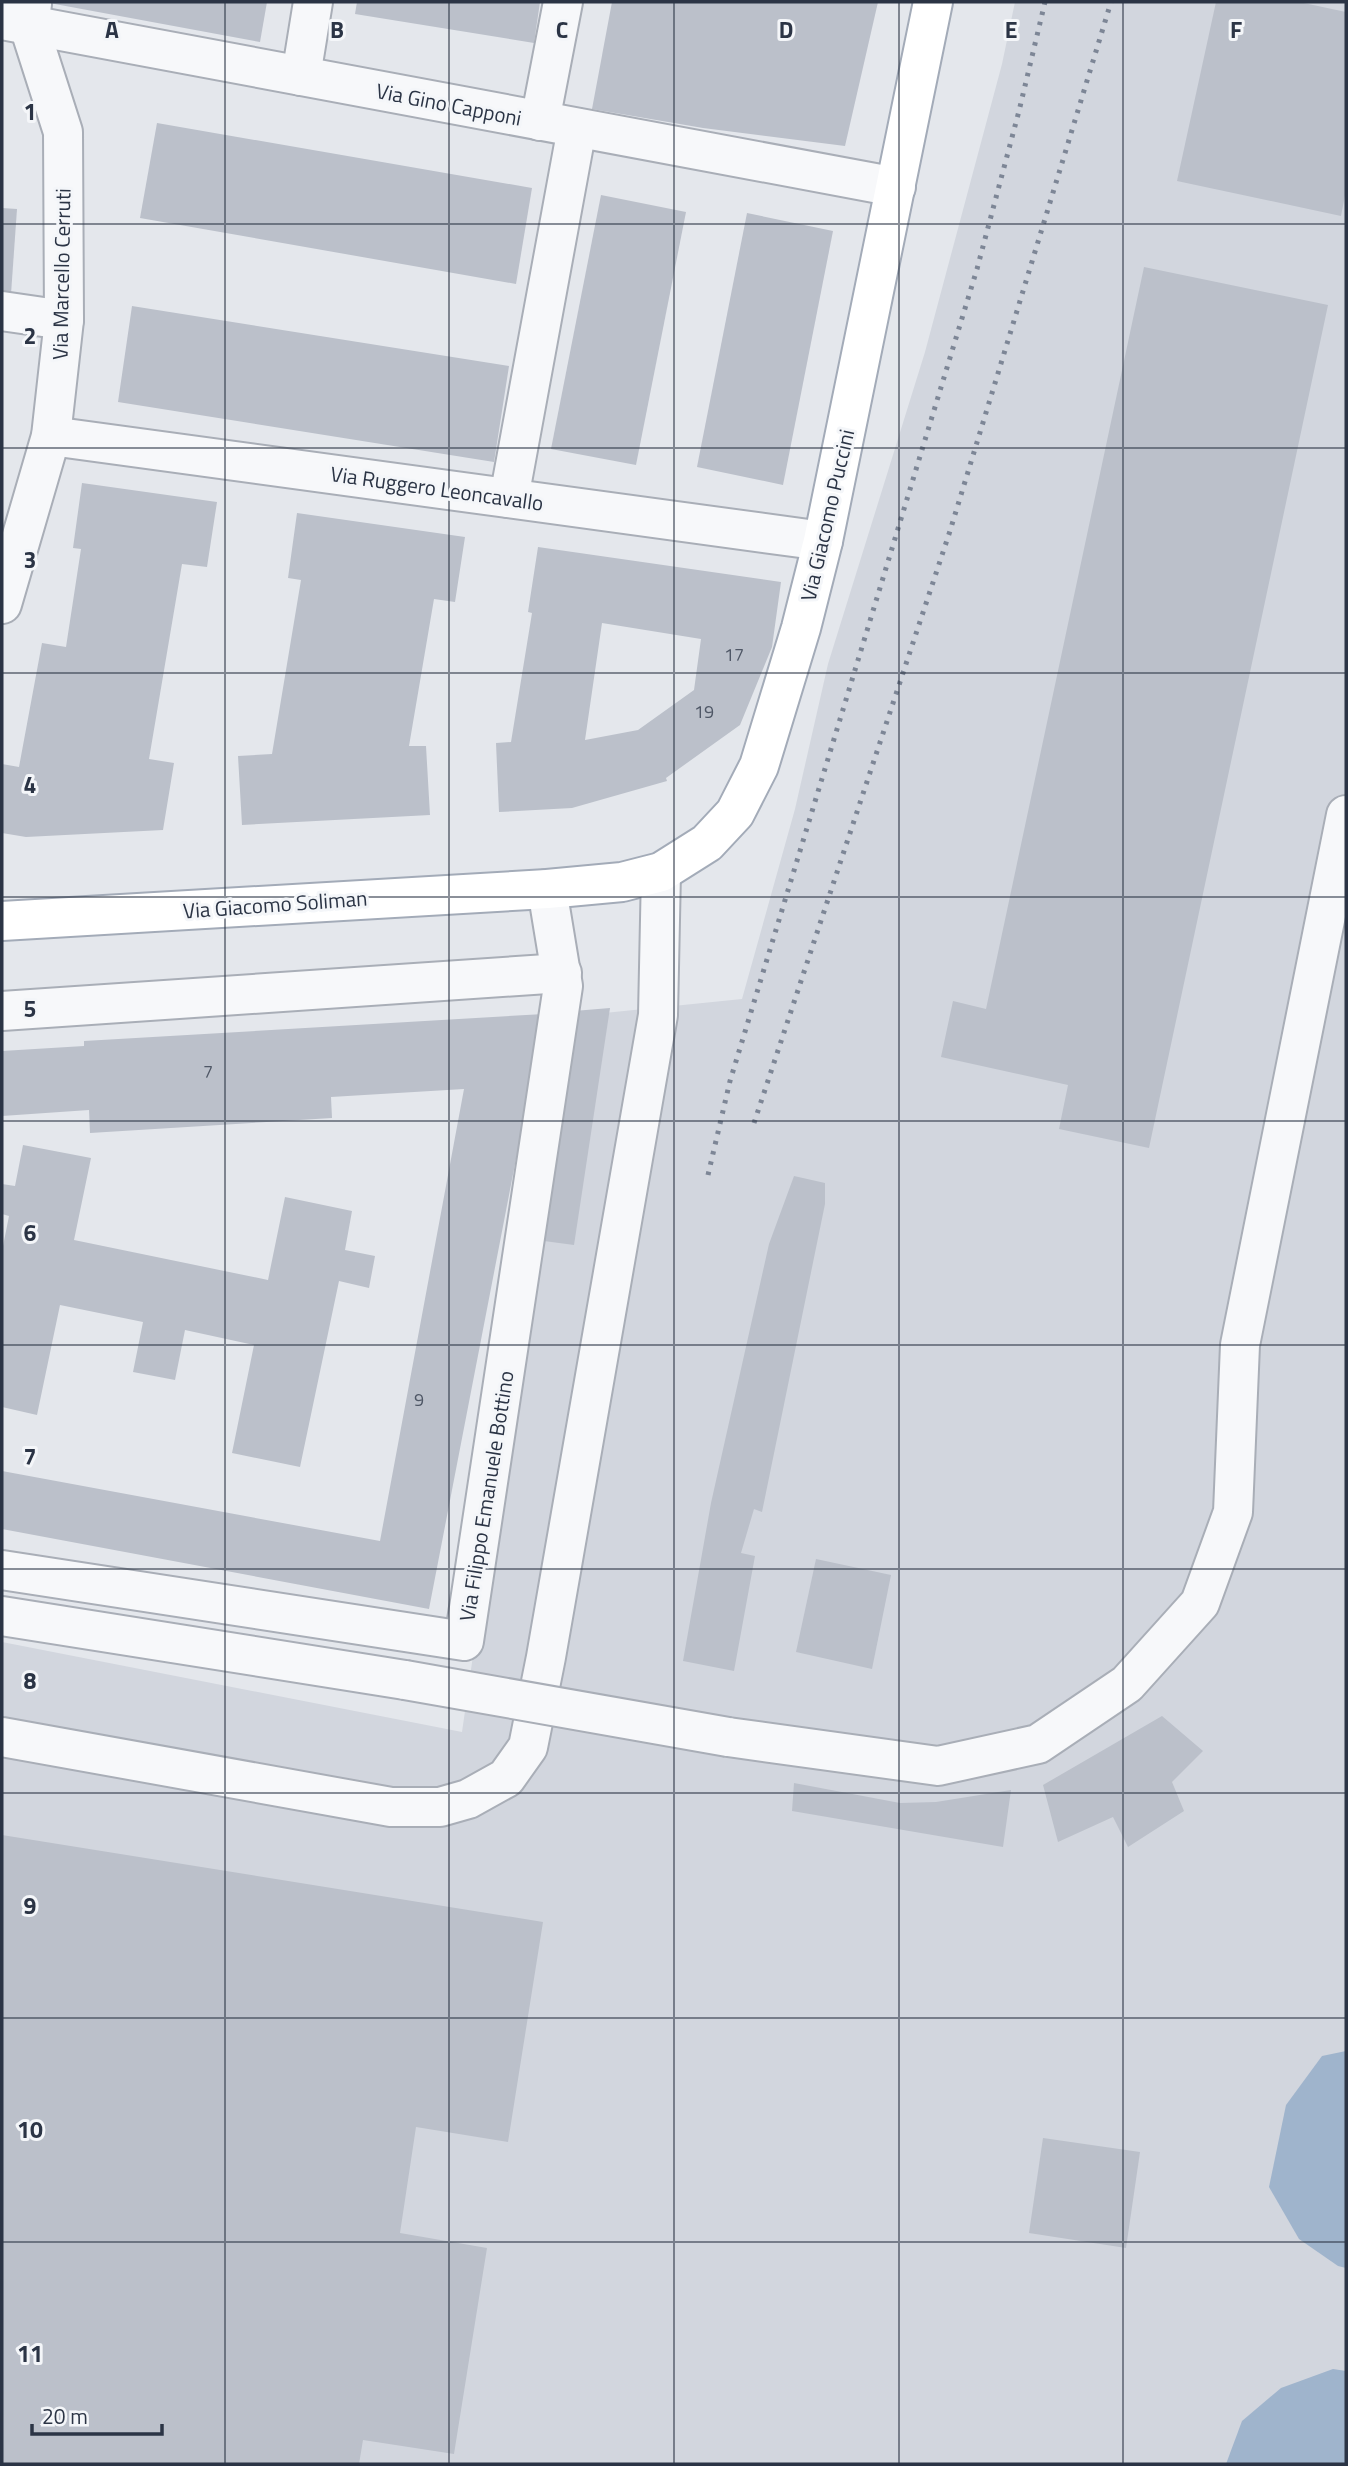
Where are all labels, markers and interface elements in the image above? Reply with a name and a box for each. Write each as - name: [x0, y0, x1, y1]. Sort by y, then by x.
- text: A: [105, 12, 119, 47]
- text: B: [330, 12, 344, 47]
- text: C: [556, 12, 568, 47]
- text: D: [779, 12, 793, 47]
- text: E: [1005, 12, 1017, 47]
- text: F: [1230, 12, 1242, 47]
- street label: Via Gino Capponi: [374, 74, 524, 134]
- text: 1: [24, 94, 36, 129]
- street label: Via Marcello Cerruti: [44, 188, 78, 360]
- text: 2: [24, 318, 36, 353]
- street label: Via Giacomo Puccini: [792, 426, 862, 604]
- street label: Via Ruggero Leoncavallo: [328, 457, 546, 519]
- text: 3: [24, 542, 36, 577]
- house number: 17: [724, 641, 744, 668]
- house number: 19: [694, 698, 714, 725]
- text: 4: [24, 767, 36, 802]
- street label: Via Giacomo Soliman: [182, 882, 368, 926]
- text: 5: [24, 991, 36, 1026]
- house number: 7: [203, 1058, 213, 1085]
- text: 6: [24, 1215, 37, 1250]
- street label: Via Filippo Emanuele Bottino: [450, 1368, 522, 1624]
- house number: 9: [414, 1386, 424, 1413]
- text: 7: [24, 1439, 36, 1474]
- text: 8: [24, 1663, 37, 1698]
- text: 9: [24, 1888, 37, 1923]
- text: 10: [17, 2112, 43, 2147]
- text: 11: [17, 2336, 43, 2371]
- scale bar: [32, 2392, 161, 2436]
- text: 20 m: [42, 2400, 88, 2432]

